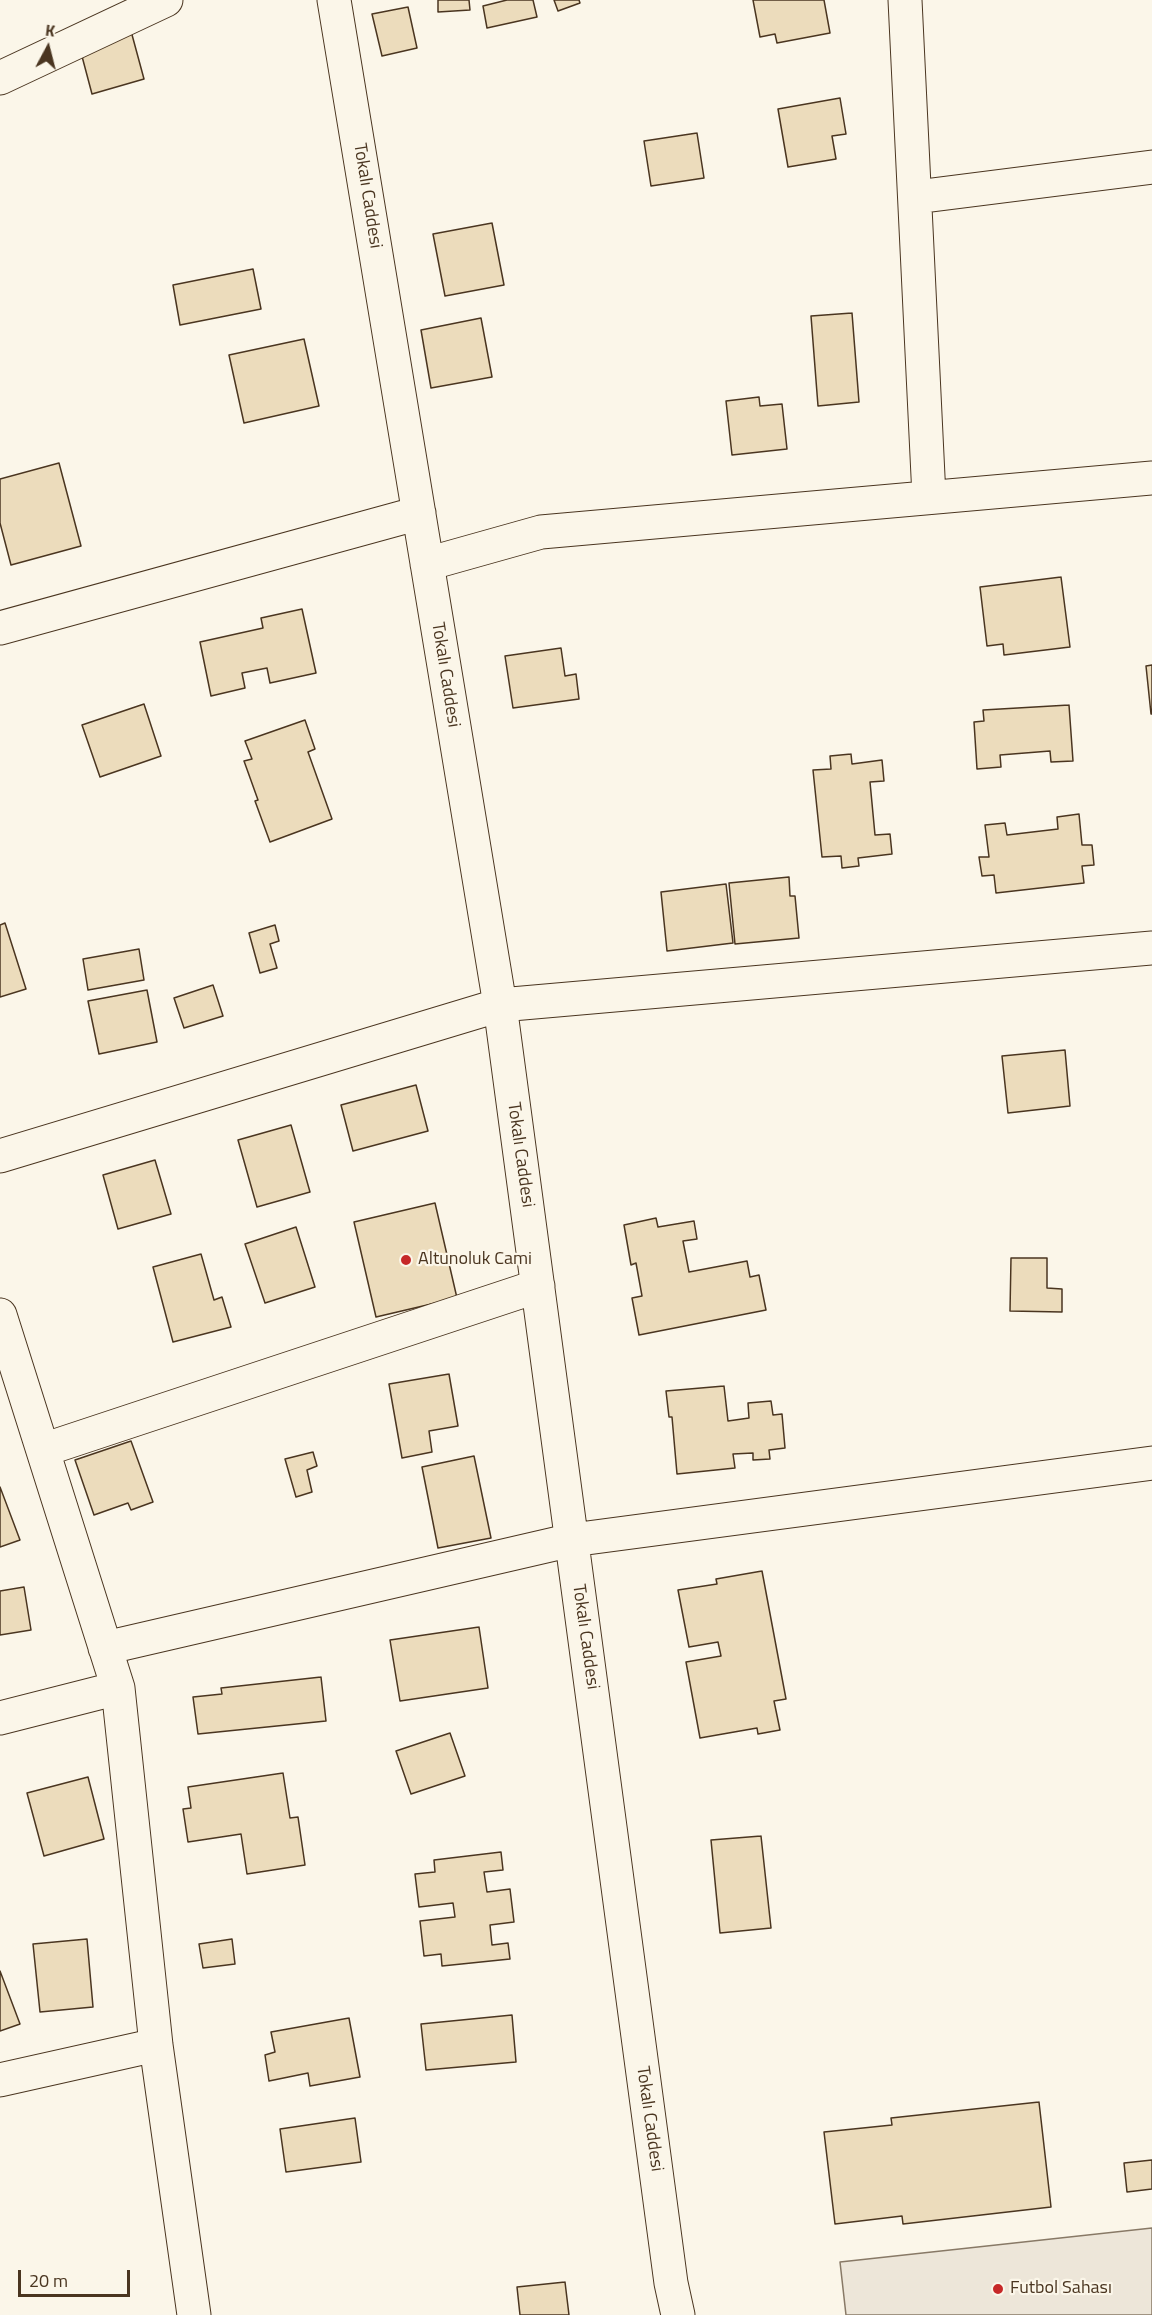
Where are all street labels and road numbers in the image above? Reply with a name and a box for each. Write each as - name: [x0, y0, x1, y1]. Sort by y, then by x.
- street label: Tokalı Caddesi: [348, 142, 386, 250]
- street label: Tokalı Caddesi: [426, 621, 464, 729]
- street label: Tokalı Caddesi: [502, 1101, 538, 1209]
- street label: Tokalı Caddesi: [567, 1583, 603, 1691]
- street label: Tokalı Caddesi: [631, 2065, 667, 2173]

